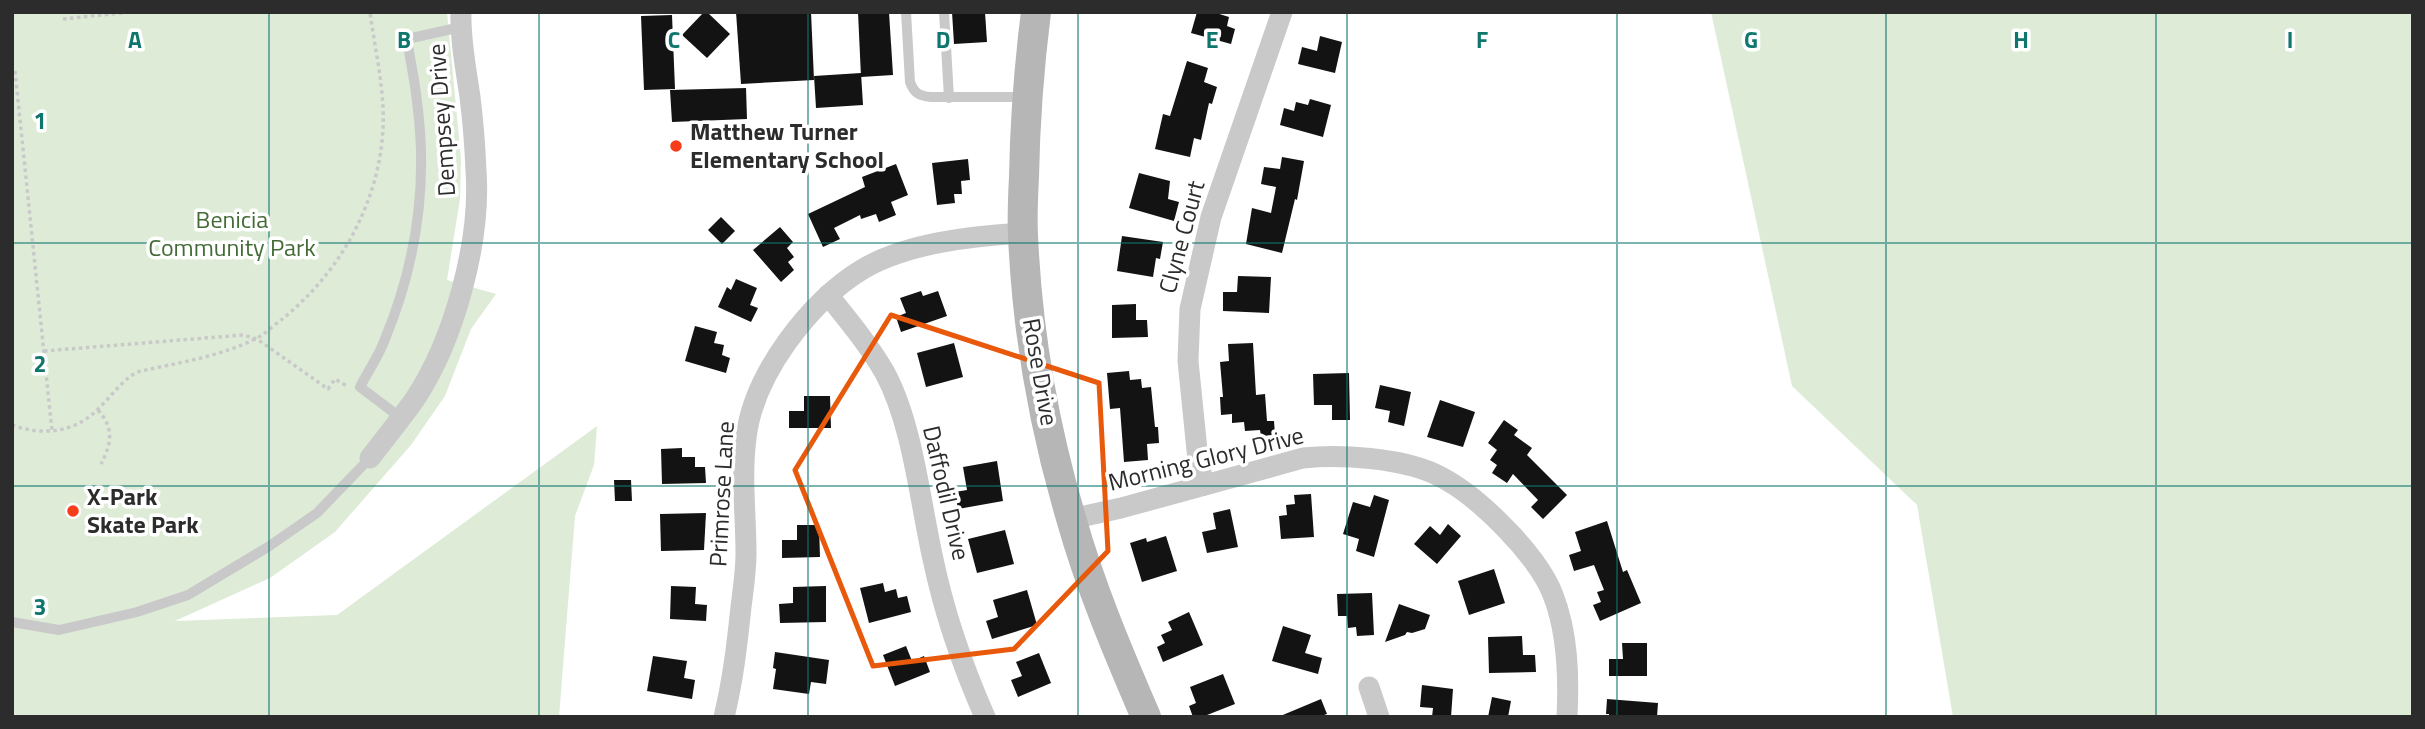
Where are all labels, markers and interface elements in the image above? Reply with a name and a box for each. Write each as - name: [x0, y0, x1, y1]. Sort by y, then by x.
- text: A: [128, 22, 142, 57]
- text: B: [397, 22, 411, 57]
- text: C: [668, 22, 680, 57]
- text: D: [936, 22, 950, 57]
- text: E: [1206, 22, 1218, 57]
- text: F: [1476, 22, 1488, 57]
- text: G: [1744, 22, 1758, 57]
- text: H: [2013, 22, 2029, 57]
- text: I: [2287, 22, 2293, 57]
- street label: Dempsey Drive: [418, 43, 464, 198]
- text: 1: [34, 103, 46, 138]
- place label: Matthew Turner Elementary School: [690, 113, 884, 177]
- marker: Matthew Turner Elementary School: [668, 138, 684, 154]
- street label: Clyne Court: [1149, 176, 1214, 297]
- park label: Benicia Community Park: [148, 201, 316, 265]
- street label: Rose Drive: [1014, 315, 1068, 428]
- text: 2: [34, 346, 46, 381]
- street label: Morning Glory Drive: [1104, 416, 1307, 500]
- street label: Primrose Lane: [699, 420, 743, 568]
- street label: Daffodil Drive: [914, 422, 980, 564]
- place label: X-Park Skate Park: [87, 478, 199, 542]
- marker: X-Park Skate Park: [65, 503, 81, 519]
- text: 3: [34, 589, 46, 624]

